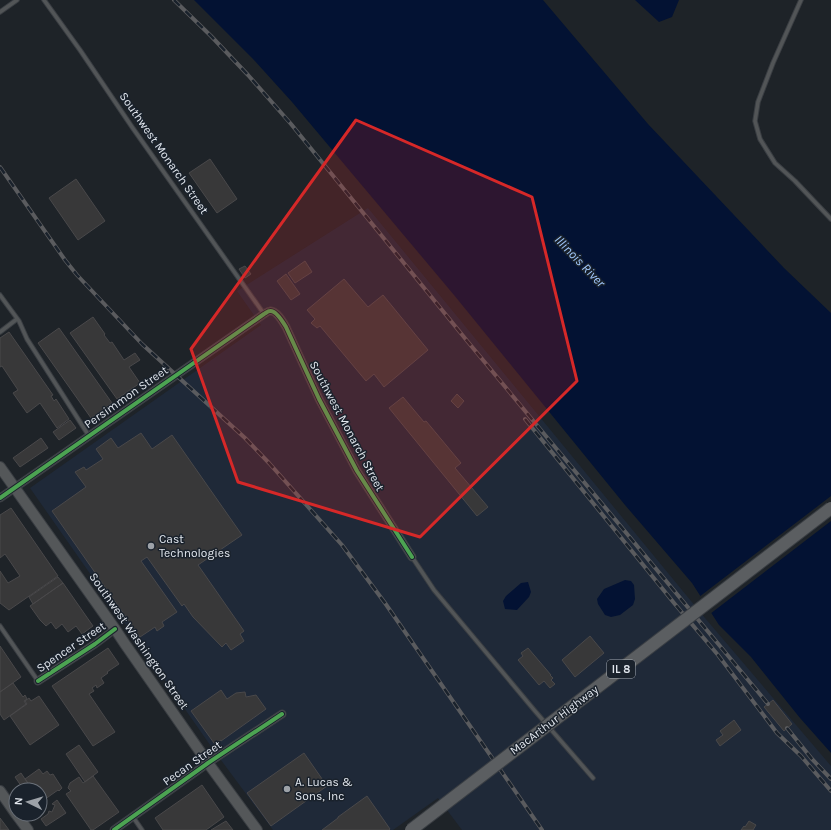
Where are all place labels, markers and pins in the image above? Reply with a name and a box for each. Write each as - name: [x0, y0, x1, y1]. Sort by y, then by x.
- place label: Cast Technologies: [159, 532, 230, 560]
- marker: Cast Technologies: [146, 541, 156, 551]
- place label: A. Lucas & Sons, Inc: [295, 775, 353, 803]
- marker: A. Lucas & Sons, Inc: [282, 784, 292, 794]

